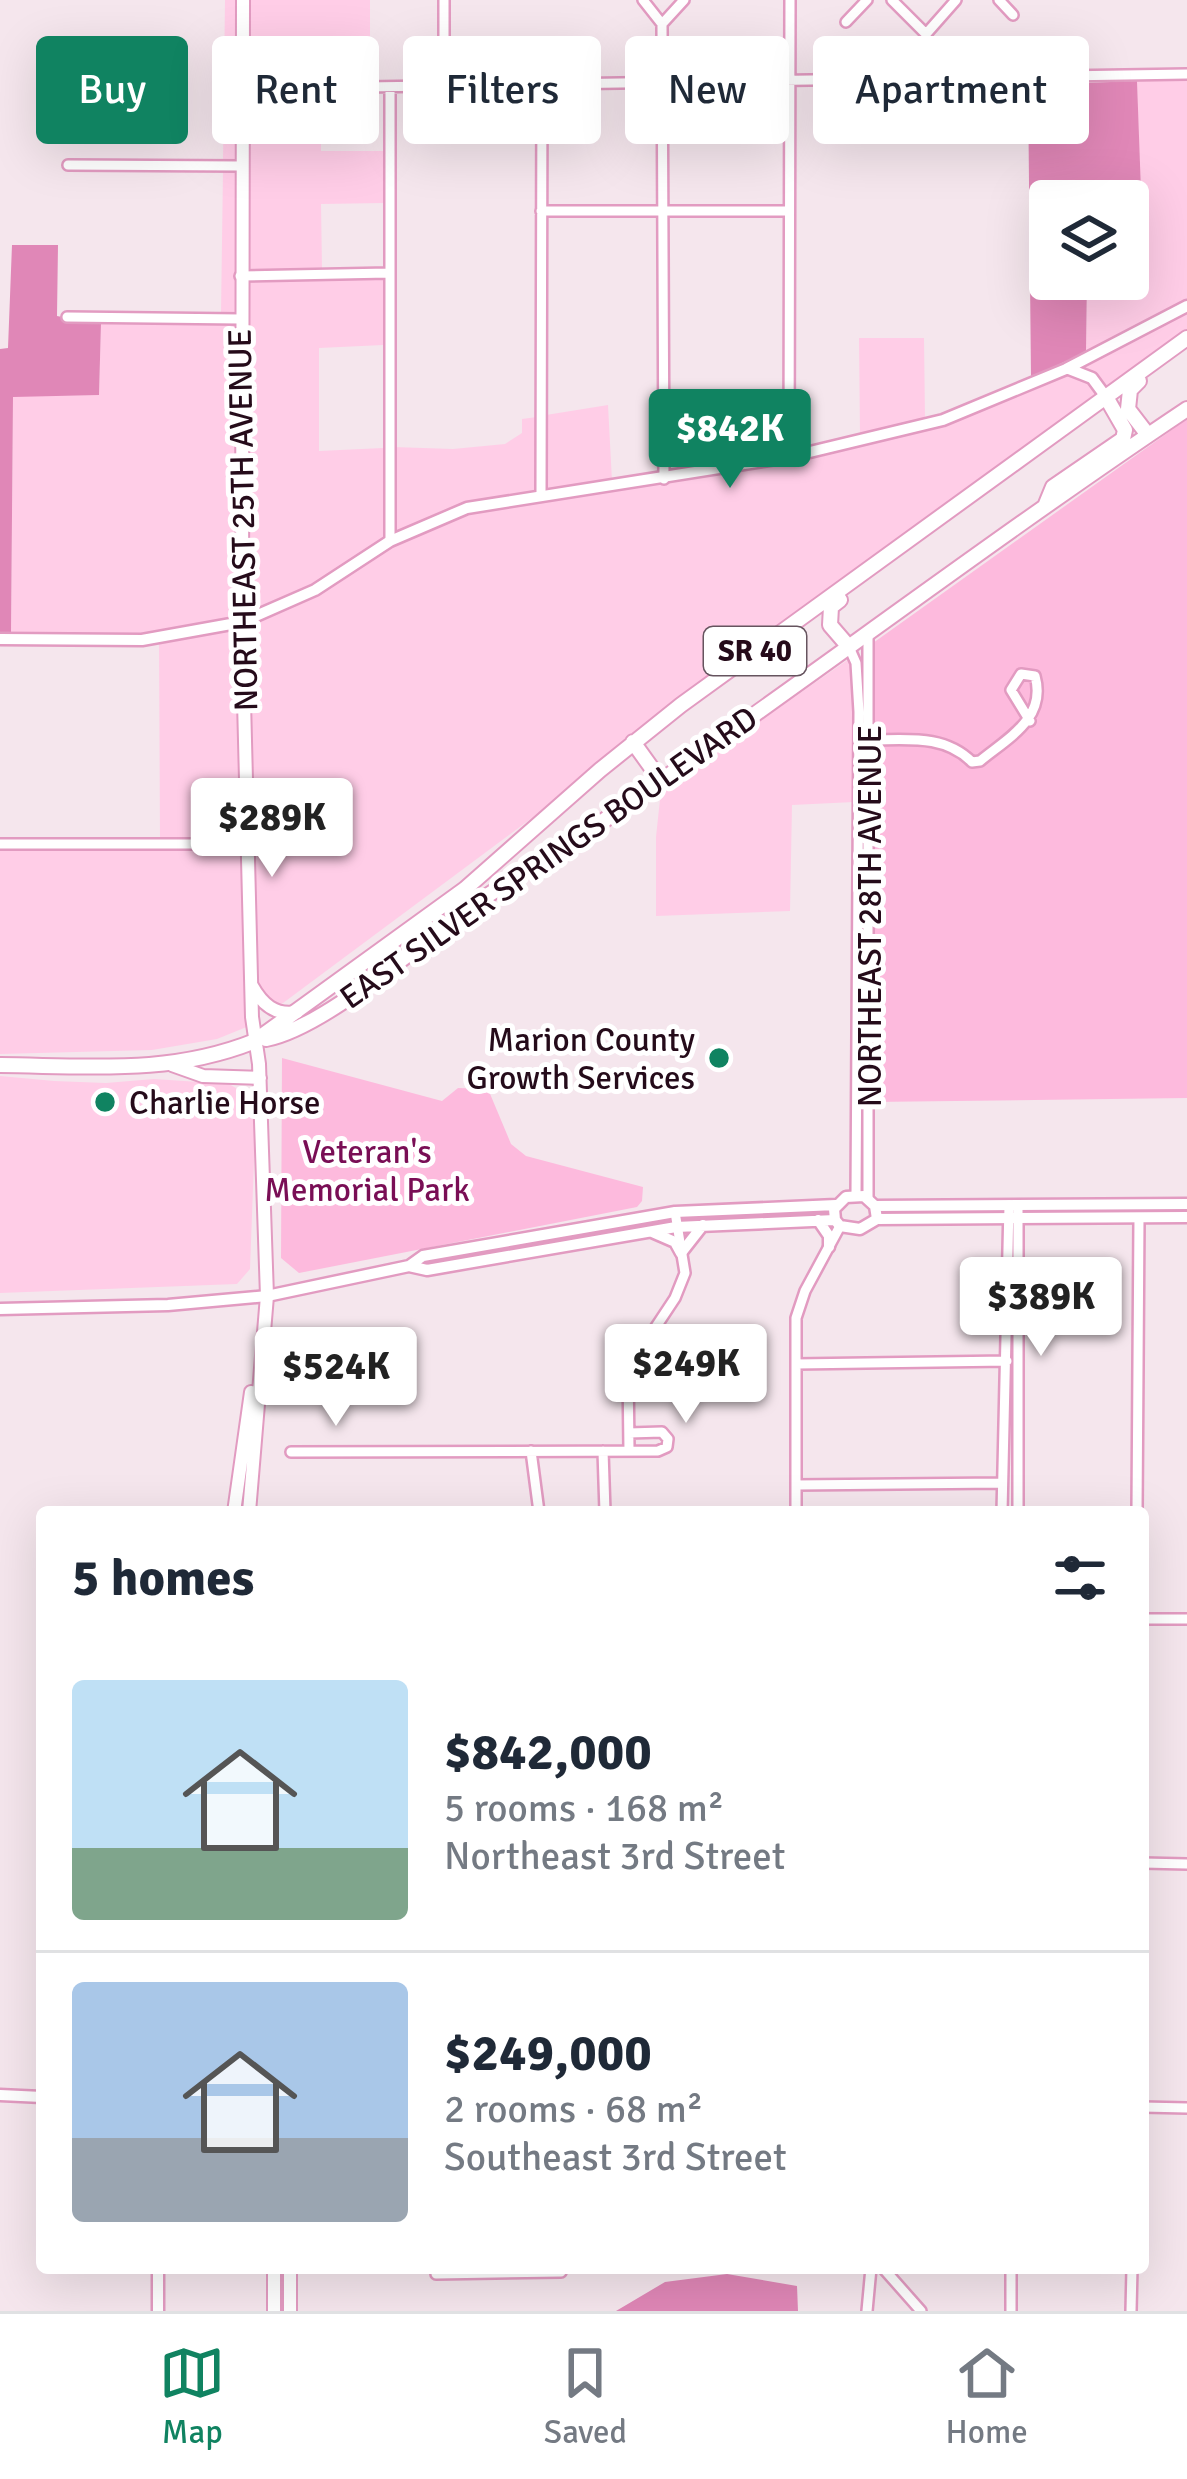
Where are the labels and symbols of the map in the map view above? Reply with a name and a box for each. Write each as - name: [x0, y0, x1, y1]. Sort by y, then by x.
- street label: NORTHEAST 25TH AVENUE: [220, 328, 267, 712]
- pin: $842K: [646, 389, 814, 491]
- road number: SR 40: [704, 627, 806, 675]
- street label: EAST SILVER SPRINGS BOULEVARD: [332, 698, 766, 1019]
- street label: NORTHEAST 28TH AVENUE: [850, 725, 891, 1107]
- pin: $289K: [188, 778, 356, 880]
- place label: Marion County Growth Services: [467, 1020, 696, 1099]
- marker: Marion County Growth Services: [706, 1045, 732, 1071]
- place label: Charlie Horse: [129, 1083, 321, 1124]
- marker: Charlie Horse: [92, 1089, 118, 1115]
- park label: Veteran's Memorial Park: [264, 1132, 470, 1211]
- pin: $389K: [957, 1257, 1125, 1359]
- pin: $249K: [602, 1324, 770, 1426]
- pin: $524K: [252, 1327, 420, 1429]

